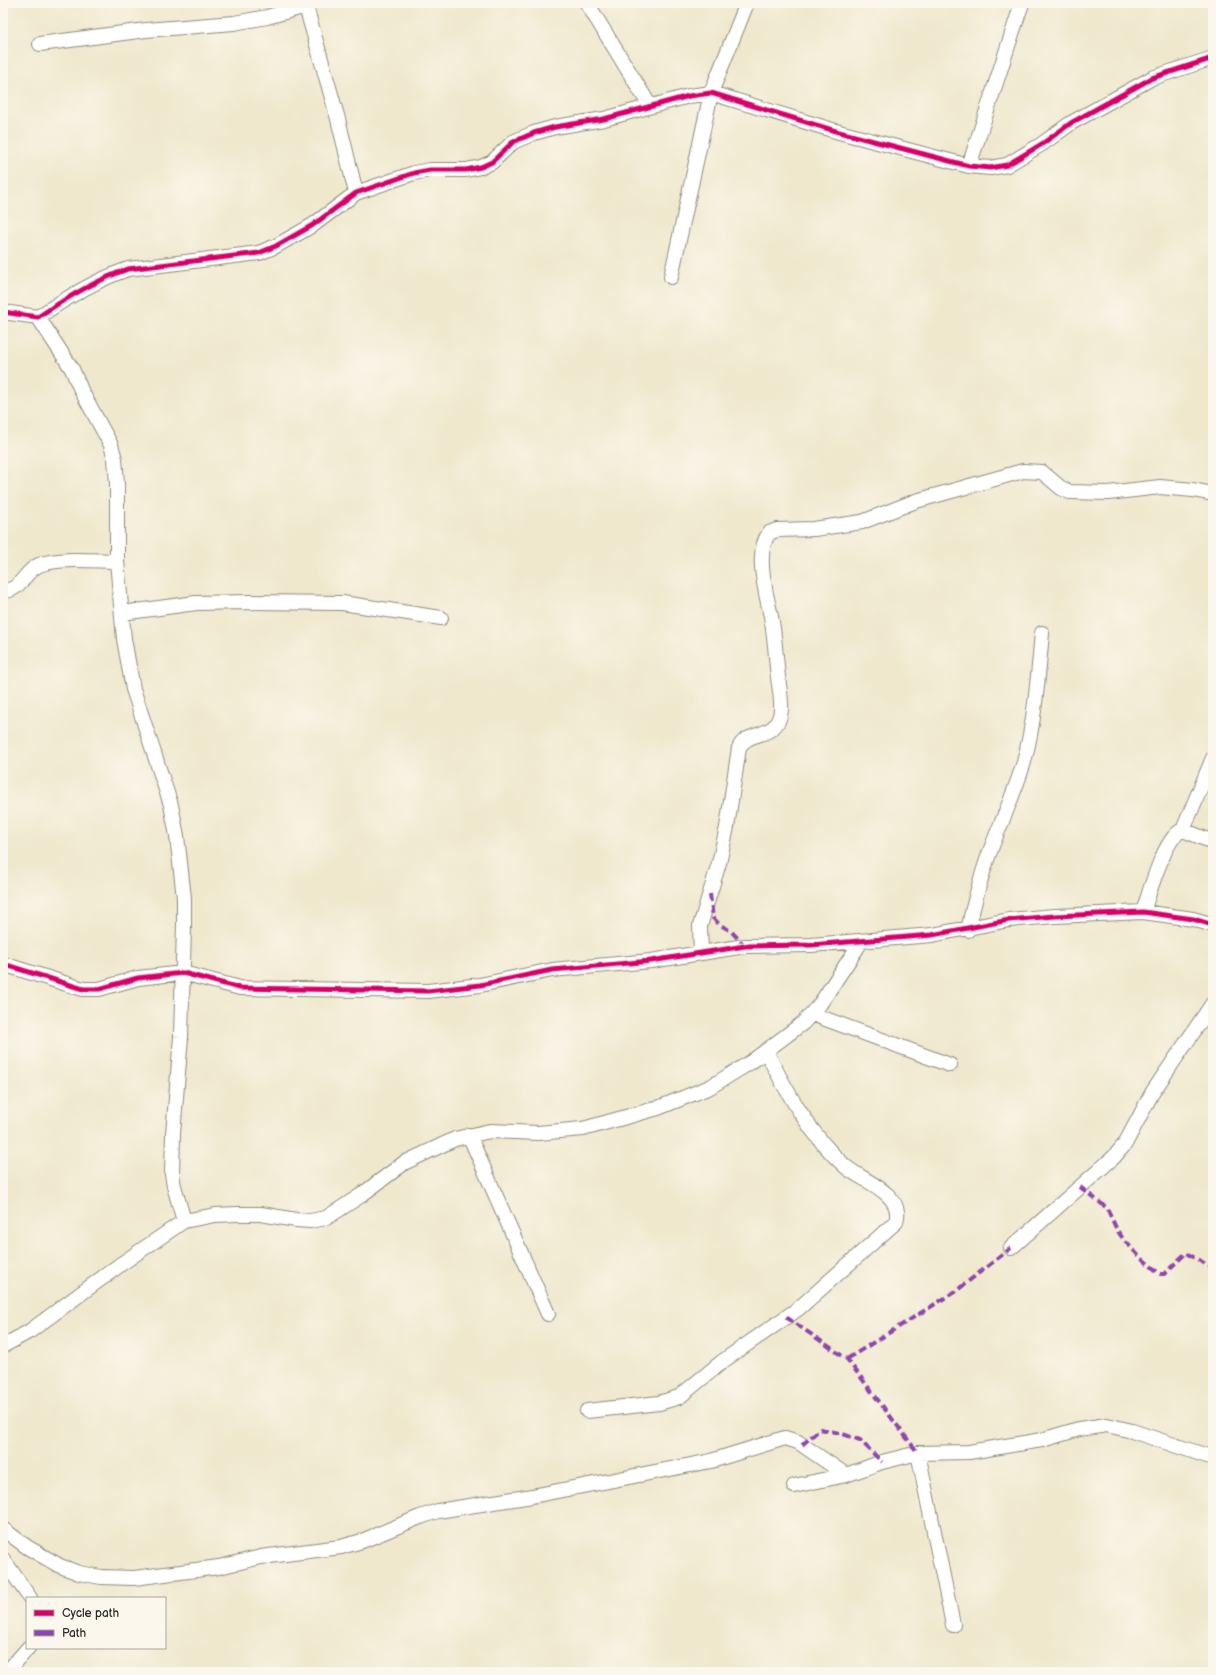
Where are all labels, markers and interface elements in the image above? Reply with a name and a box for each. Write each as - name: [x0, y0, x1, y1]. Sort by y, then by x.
- legend: [26, 1597, 166, 1649]
- text: Cycle path: [62, 1606, 119, 1621]
- text: Path: [62, 1626, 87, 1641]

